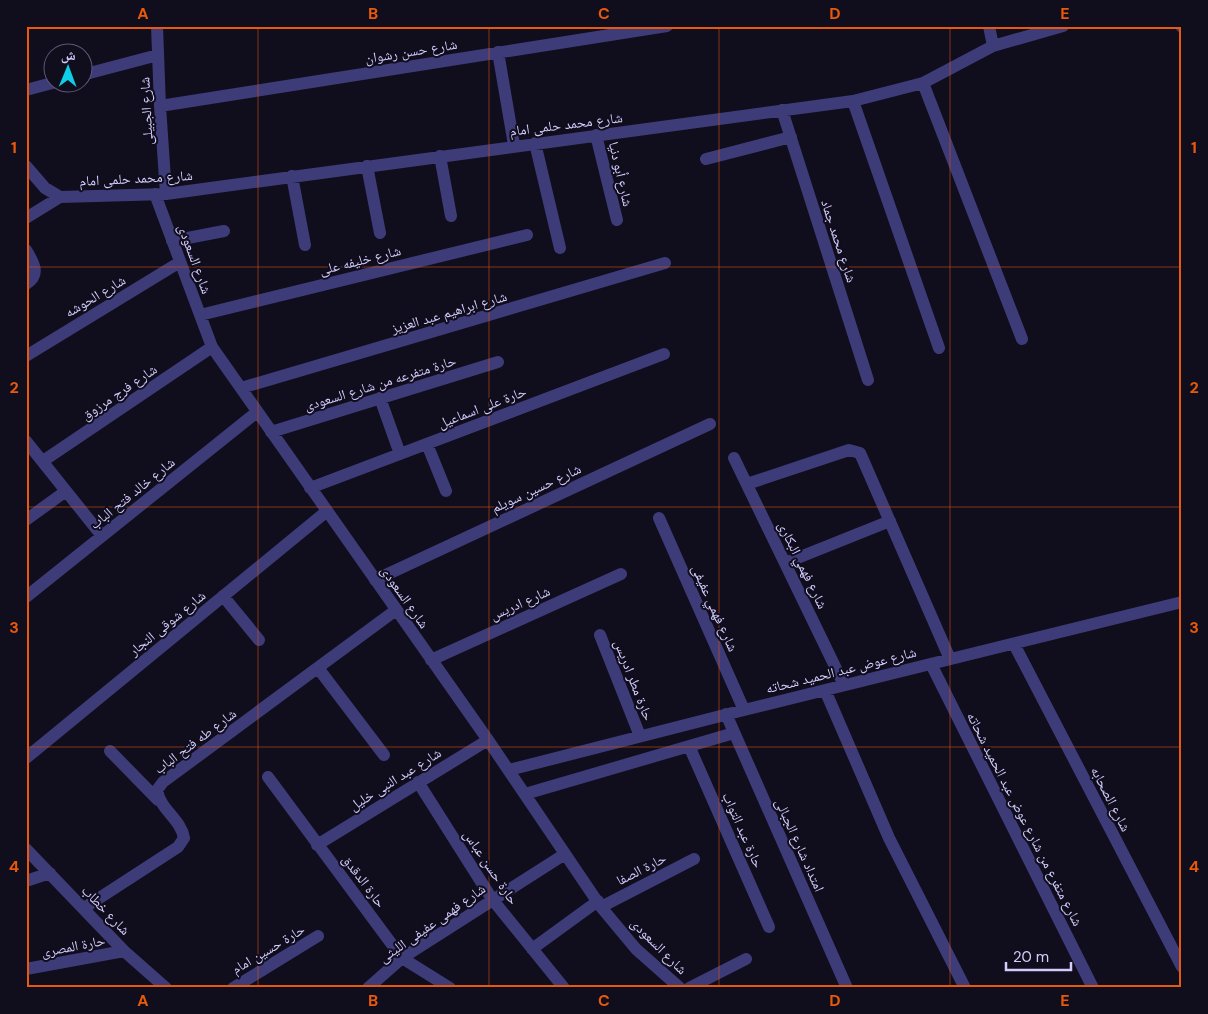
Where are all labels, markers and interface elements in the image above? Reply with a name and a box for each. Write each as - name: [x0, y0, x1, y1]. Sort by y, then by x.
- text: A: [137, 3, 149, 24]
- text: B: [368, 3, 378, 24]
- text: C: [598, 3, 610, 24]
- text: D: [829, 3, 841, 24]
- text: E: [1060, 3, 1070, 24]
- street label: شارع حسن رشوان: [364, 35, 459, 68]
- north arrow: [42, 42, 92, 92]
- text: ش: [61, 46, 76, 64]
- street label: شارع الجبيلى: [135, 76, 158, 145]
- street label: شارع محمد حلمى امام: [508, 108, 624, 141]
- text: 1: [11, 137, 17, 158]
- text: 1: [1191, 137, 1197, 158]
- street label: شارع أبو دنيا: [604, 140, 637, 208]
- street label: شارع محمد حلمى امام: [79, 166, 193, 191]
- street label: شارع محمد جماد: [816, 197, 861, 285]
- street label: شارع السعودى: [173, 222, 216, 297]
- street label: شارع خليفه على: [317, 241, 403, 280]
- street label: شارع الحوشه: [61, 271, 129, 322]
- street label: شارع ابراهيم عبد العزيز: [388, 287, 509, 338]
- street label: حارة متفرعه من شارع السعودى: [302, 351, 459, 416]
- street label: شارع فرج مرزوق: [78, 360, 161, 425]
- text: 2: [9, 377, 19, 398]
- text: 2: [1189, 377, 1199, 398]
- street label: حارة على اسماعيل: [435, 382, 529, 432]
- street label: شارع خالد فتح الباب: [86, 453, 179, 534]
- street label: شارع حسين سويلم: [488, 459, 584, 518]
- street label: شارع فهمي البكارى: [772, 518, 832, 613]
- street label: شارع السعودى: [376, 562, 433, 633]
- street label: شارع فهمي عفيفى: [685, 562, 742, 655]
- street label: شارع ادريس: [487, 582, 553, 625]
- street label: شارع شوقى النجار: [124, 586, 210, 661]
- text: 3: [9, 617, 19, 638]
- text: 3: [1189, 617, 1199, 638]
- street label: حارة مطر ادريس: [610, 637, 658, 723]
- street label: شارع عوض عبد الحميد شحاته: [764, 643, 918, 698]
- street label: شارع طه فتح الباب: [150, 704, 240, 779]
- street label: شارع متفرع من شارع عوض عبد الحميد شحاته: [962, 709, 1087, 930]
- street label: شارع عبد النبى خليل: [346, 743, 445, 815]
- street label: شارع الصحابه: [1086, 763, 1135, 835]
- street label: حارة عبد التواب: [718, 789, 768, 871]
- street label: امتداد شارع الجبالى: [770, 795, 829, 895]
- street label: حارة حسن عباس: [459, 826, 523, 908]
- street label: حارة الصفا: [613, 849, 669, 889]
- street label: حارة الدقدق: [338, 851, 390, 911]
- text: 4: [9, 856, 19, 877]
- text: 4: [1189, 856, 1199, 877]
- street label: شارع فهمى عفيفى الليثى: [375, 879, 490, 967]
- street label: شارع خطاب: [77, 881, 134, 939]
- street label: شارع السعودى: [626, 914, 691, 979]
- street label: حارة حسين امام: [228, 920, 309, 979]
- street label: حارة المصرى: [40, 931, 106, 961]
- scale bar: [1006, 939, 1070, 971]
- text: 20 m: [1013, 947, 1049, 967]
- text: A: [137, 990, 149, 1011]
- text: B: [368, 990, 378, 1011]
- text: C: [598, 990, 610, 1011]
- text: D: [829, 990, 841, 1011]
- text: E: [1060, 990, 1070, 1011]

